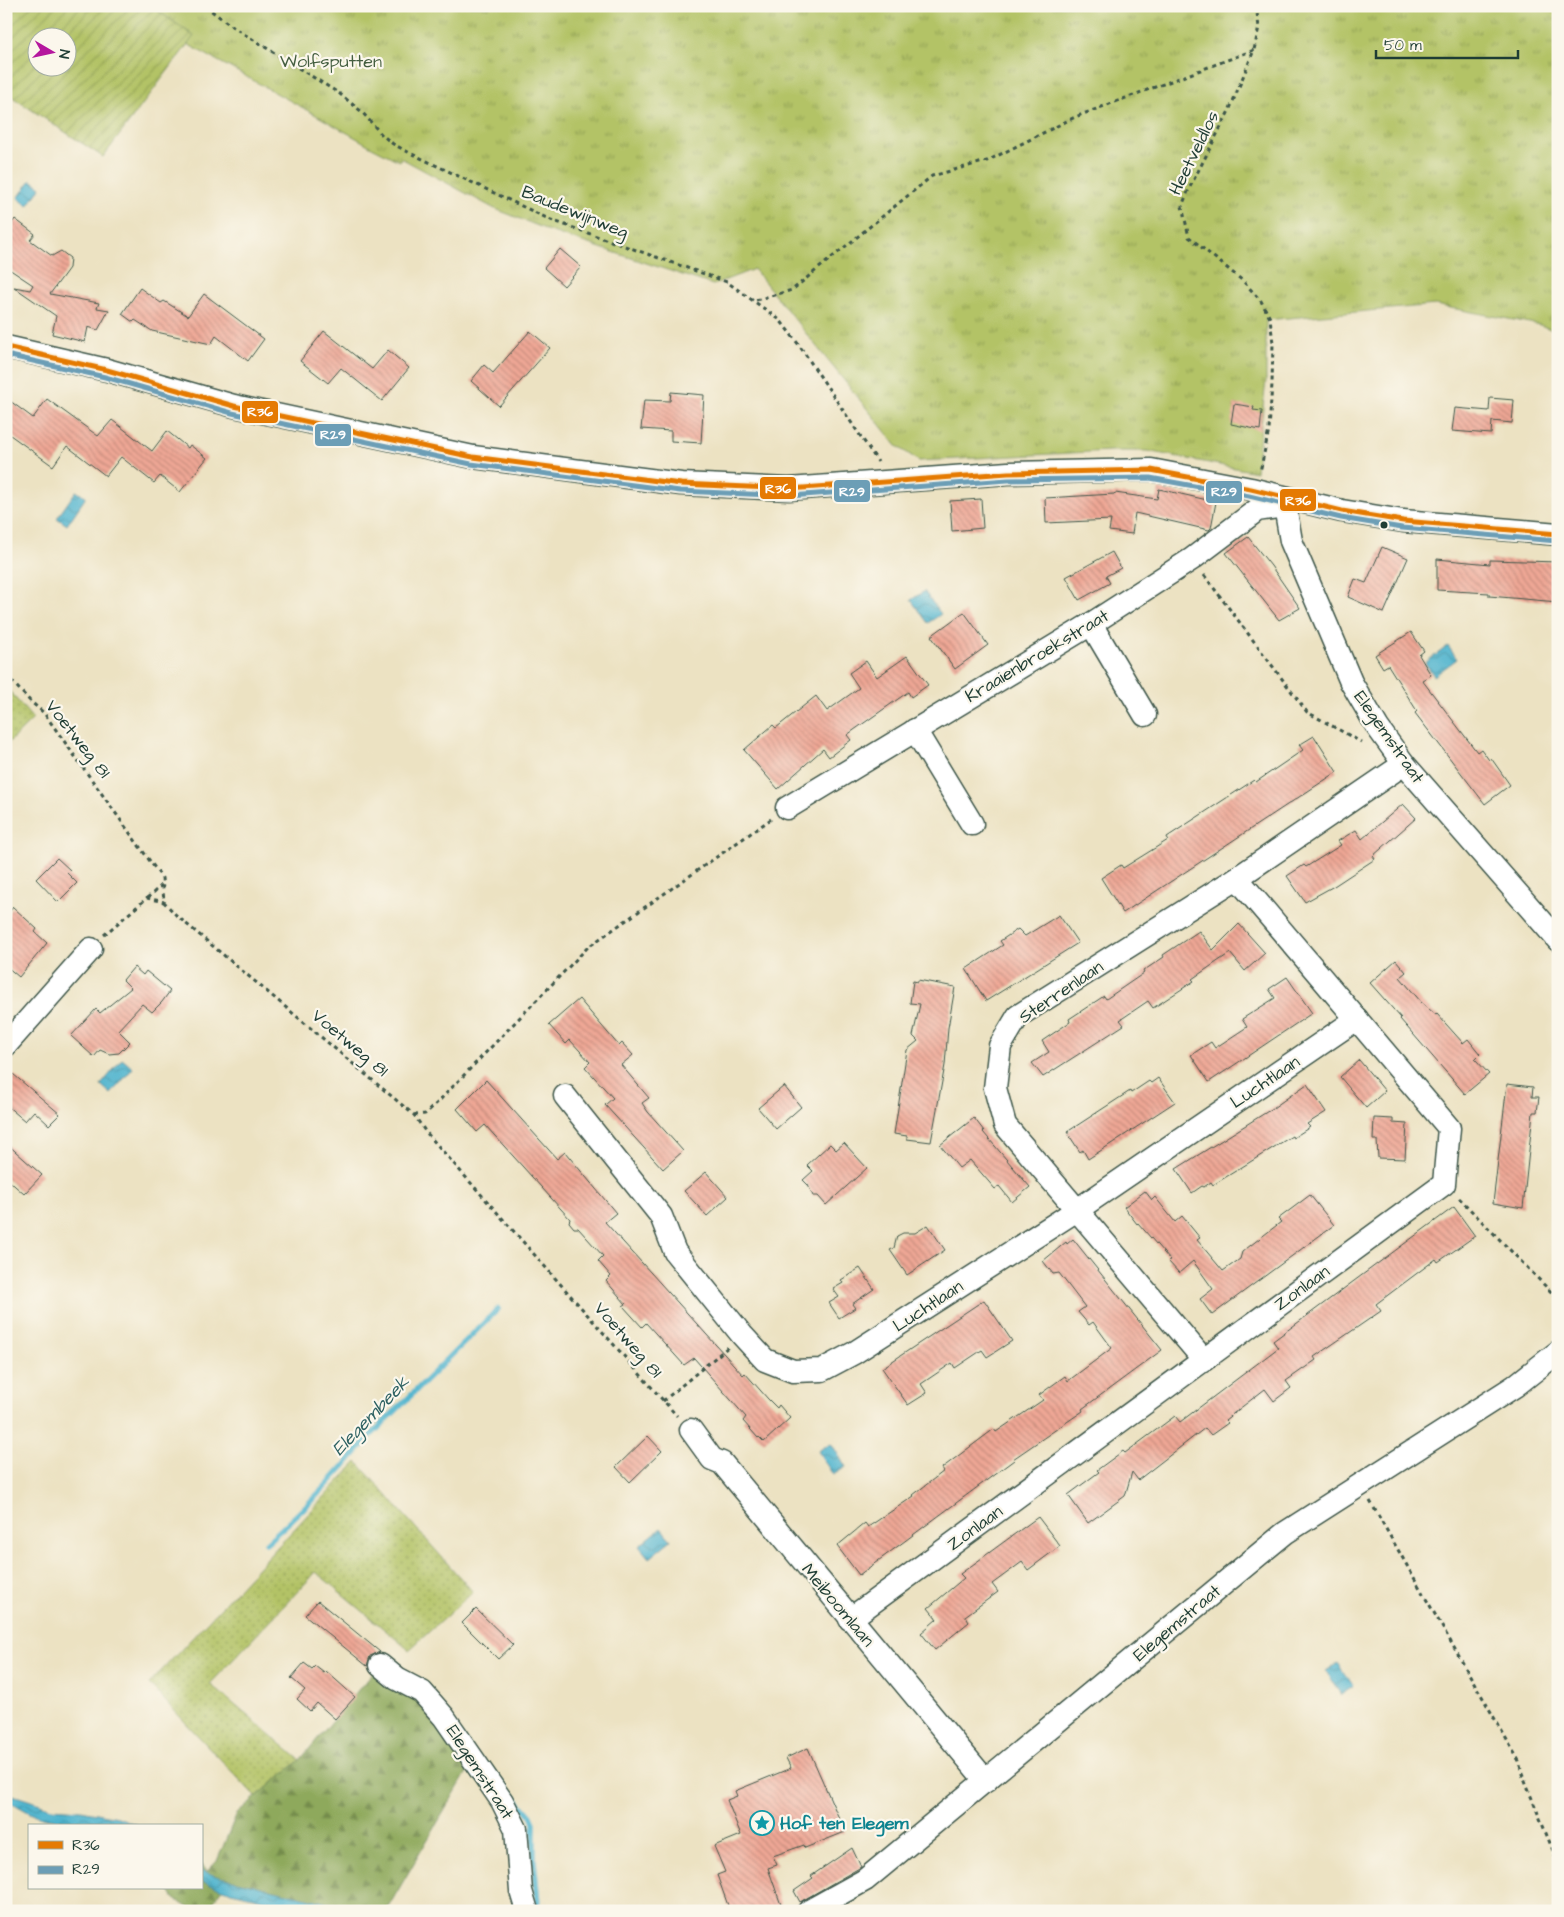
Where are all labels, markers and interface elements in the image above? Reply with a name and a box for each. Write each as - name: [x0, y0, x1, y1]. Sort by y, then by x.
- north arrow: [28, 28, 78, 78]
- scale bar: [1376, 28, 1519, 60]
- text: 50 m: [1384, 35, 1422, 56]
- text: N: [53, 48, 74, 60]
- park label: Wolfsputten: [280, 49, 382, 74]
- street label: Heetveldlos: [1163, 107, 1225, 199]
- street label: Baudewijnweg: [517, 179, 632, 246]
- line badge: R36: [241, 400, 279, 424]
- text: R36: [247, 402, 273, 422]
- line badge: R29: [314, 423, 352, 447]
- text: R29: [320, 425, 346, 445]
- line badge: R36: [759, 476, 797, 500]
- text: R36: [765, 479, 791, 499]
- line badge: R29: [833, 479, 871, 503]
- line badge: R29: [1205, 480, 1243, 504]
- text: R29: [839, 482, 865, 502]
- text: R29: [1211, 482, 1237, 502]
- line badge: R36: [1279, 488, 1317, 512]
- text: R36: [1285, 491, 1311, 511]
- unlabelled marker: [1379, 520, 1389, 530]
- street label: Kraaienbroekstraat: [961, 603, 1114, 709]
- street label: Elegemstraat: [1347, 686, 1431, 790]
- street label: Voetweg 81: [39, 695, 117, 784]
- street label: Sterrenlaan: [1014, 954, 1108, 1030]
- street label: Voetweg 81: [306, 1003, 394, 1083]
- street label: Luchtlaan: [1225, 1049, 1305, 1115]
- street label: Zonlaan: [1269, 1259, 1335, 1317]
- street label: Luchtlaan: [888, 1274, 968, 1338]
- street label: Voetweg 81: [587, 1297, 668, 1384]
- water label: Elegembeek: [326, 1370, 416, 1462]
- street label: Zonlaan: [942, 1499, 1008, 1557]
- street label: Meiboomlaan: [796, 1558, 880, 1652]
- street label: Elegemstraat: [1128, 1578, 1228, 1668]
- street label: Elegemstraat: [439, 1720, 520, 1825]
- place icon: Hof ten Elegem: [749, 1810, 775, 1836]
- place label: Hof ten Elegem: [780, 1811, 909, 1837]
- legend: [28, 1824, 202, 1890]
- text: R36: [72, 1835, 100, 1856]
- text: R29: [72, 1859, 100, 1880]

